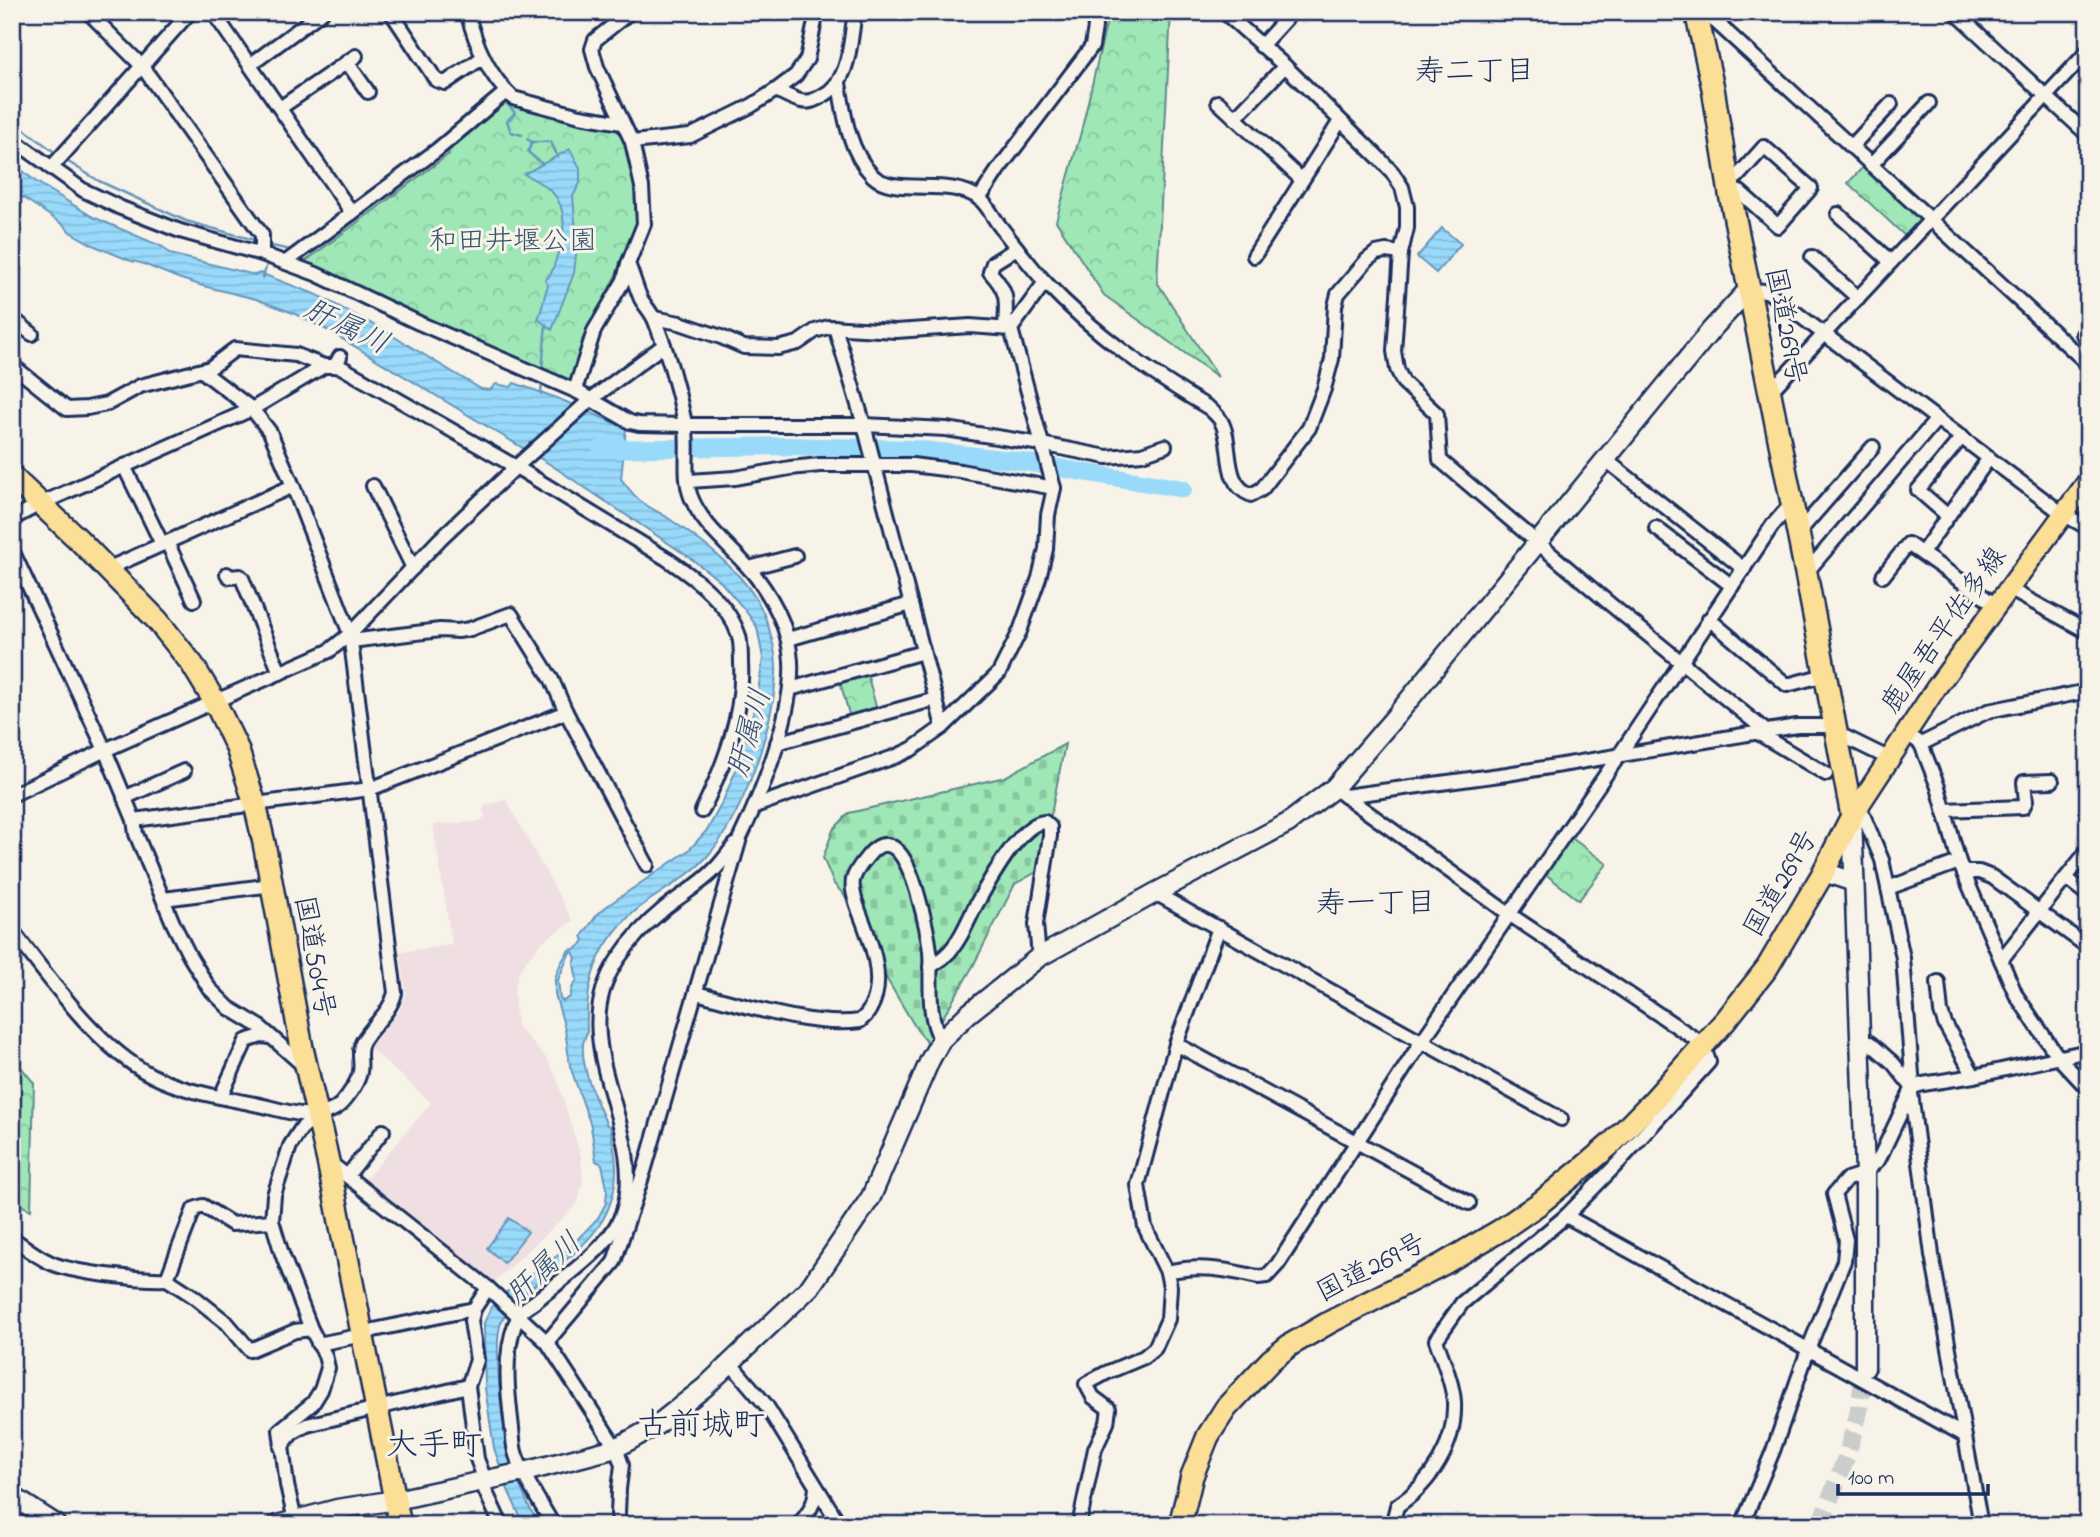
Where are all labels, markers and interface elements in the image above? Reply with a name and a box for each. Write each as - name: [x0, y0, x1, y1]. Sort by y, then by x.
- district label: 寿二丁目: [1415, 51, 1535, 95]
- park label: 和田井堰公園: [429, 222, 597, 263]
- street label: 国道269号: [1753, 264, 1815, 388]
- water label: 肝属川: [296, 288, 396, 368]
- street label: 鹿屋吾平佐多線: [1872, 539, 2018, 723]
- water label: 肝属川: [717, 684, 785, 782]
- street label: 国道269号: [1735, 822, 1829, 946]
- district label: 寿一丁目: [1316, 883, 1436, 927]
- street label: 国道504号: [282, 893, 344, 1021]
- water label: 肝属川: [497, 1223, 593, 1317]
- street label: 国道269号: [1310, 1224, 1434, 1314]
- district label: 古前城町: [637, 1403, 765, 1450]
- district label: 大手町: [386, 1423, 482, 1470]
- scale bar: [1838, 1453, 1988, 1497]
- text: 100 m: [1848, 1464, 1894, 1494]

